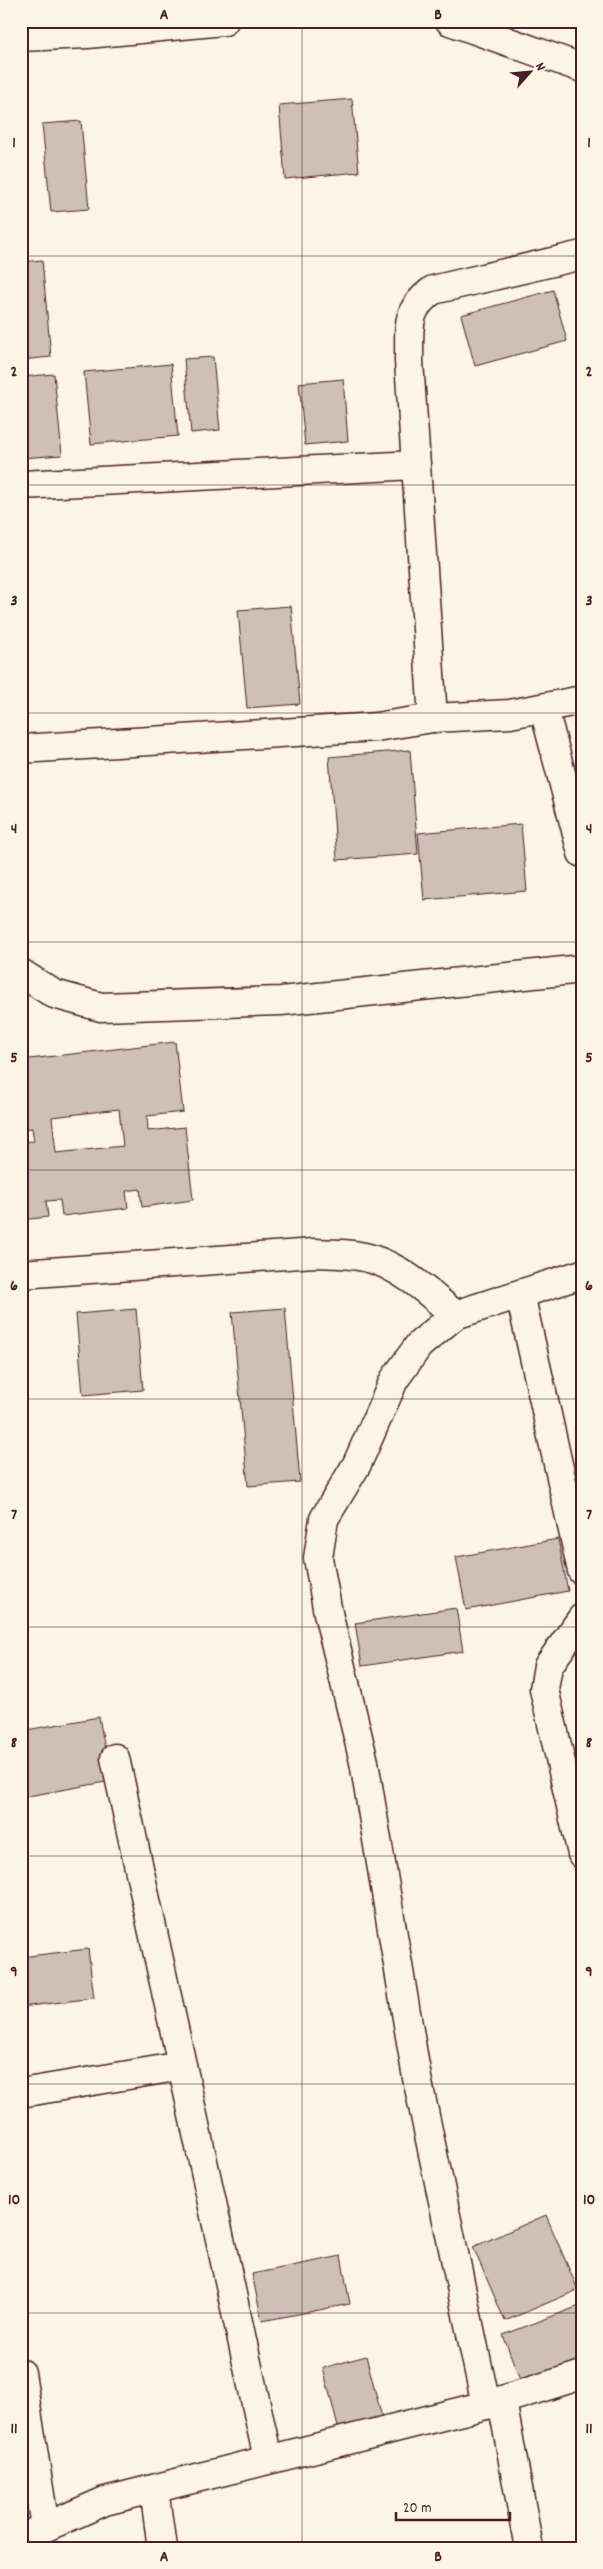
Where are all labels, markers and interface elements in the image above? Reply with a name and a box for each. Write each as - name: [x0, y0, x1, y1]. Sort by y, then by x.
- text: A: [160, 4, 169, 27]
- text: B: [434, 4, 442, 27]
- north arrow: [506, 48, 556, 98]
- text: N: [529, 59, 550, 75]
- text: 1: [12, 132, 16, 155]
- text: 1: [587, 132, 591, 155]
- text: 2: [11, 361, 18, 384]
- text: 2: [586, 361, 593, 384]
- text: 3: [10, 590, 18, 613]
- text: 3: [585, 590, 593, 613]
- text: 4: [11, 818, 17, 841]
- text: 4: [586, 818, 592, 841]
- text: 5: [10, 1047, 18, 1070]
- text: 5: [585, 1047, 593, 1070]
- text: 6: [10, 1275, 18, 1298]
- text: 6: [585, 1275, 593, 1298]
- text: 7: [11, 1504, 17, 1527]
- text: 7: [586, 1504, 592, 1527]
- text: 8: [11, 1732, 18, 1755]
- text: 8: [586, 1732, 593, 1755]
- text: 9: [10, 1961, 18, 1984]
- text: 9: [585, 1961, 593, 1984]
- text: 10: [8, 2189, 20, 2212]
- text: 10: [583, 2189, 595, 2212]
- text: 11: [10, 2418, 18, 2441]
- text: 11: [585, 2418, 593, 2441]
- scale bar: [396, 2489, 509, 2521]
- text: 20 m: [403, 2498, 431, 2520]
- text: A: [160, 2546, 169, 2569]
- text: B: [434, 2546, 442, 2569]

